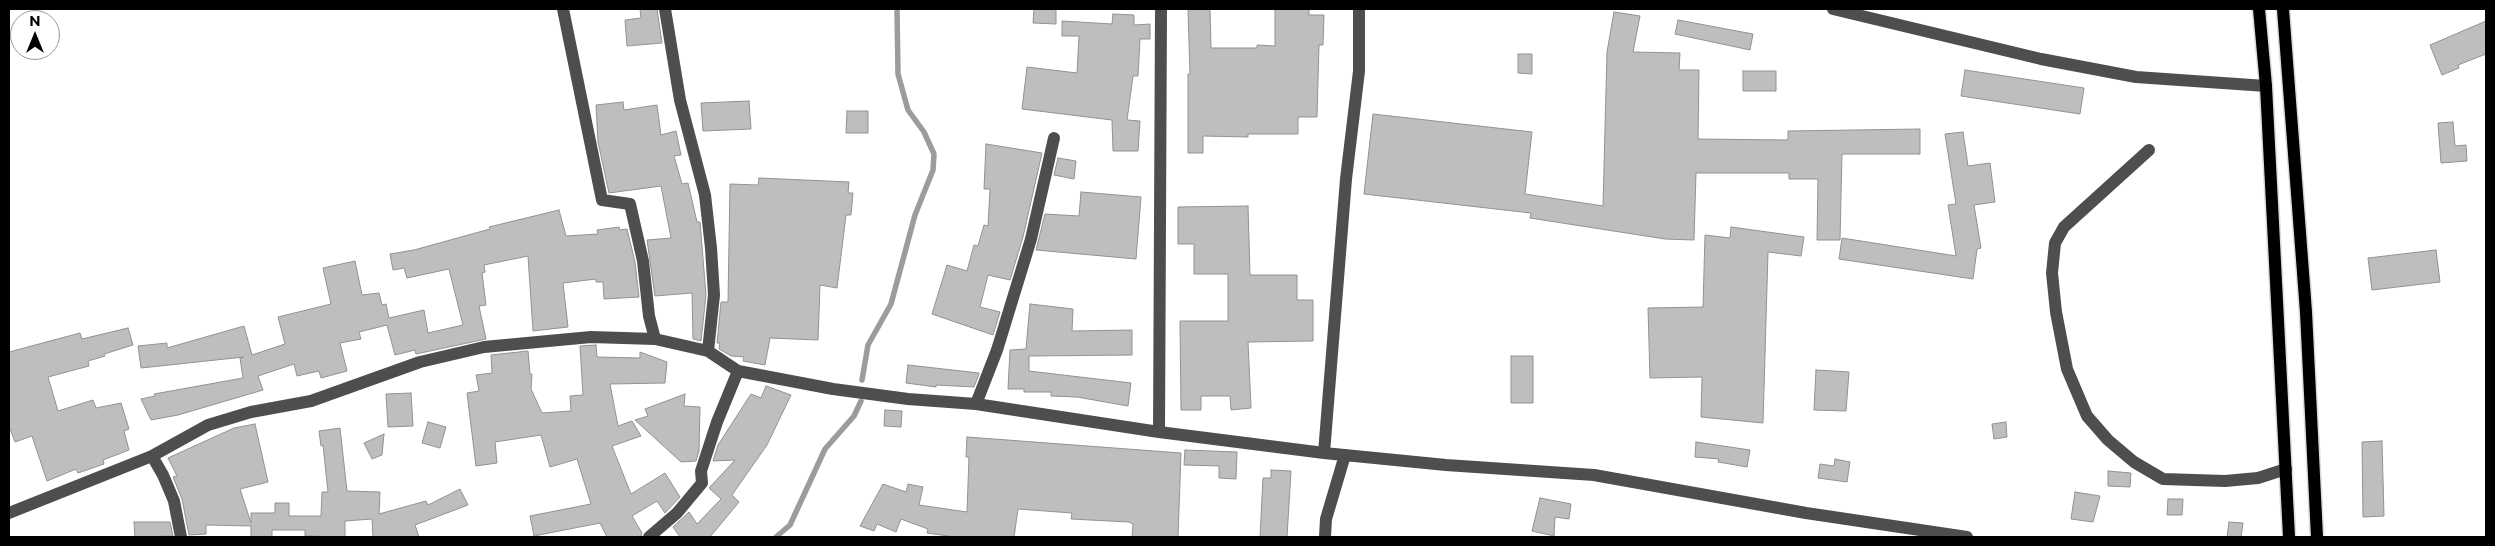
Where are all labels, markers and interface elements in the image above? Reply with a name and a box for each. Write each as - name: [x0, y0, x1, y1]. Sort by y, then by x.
- north arrow: [10, 10, 60, 60]
- text: N: [29, 12, 41, 30]

